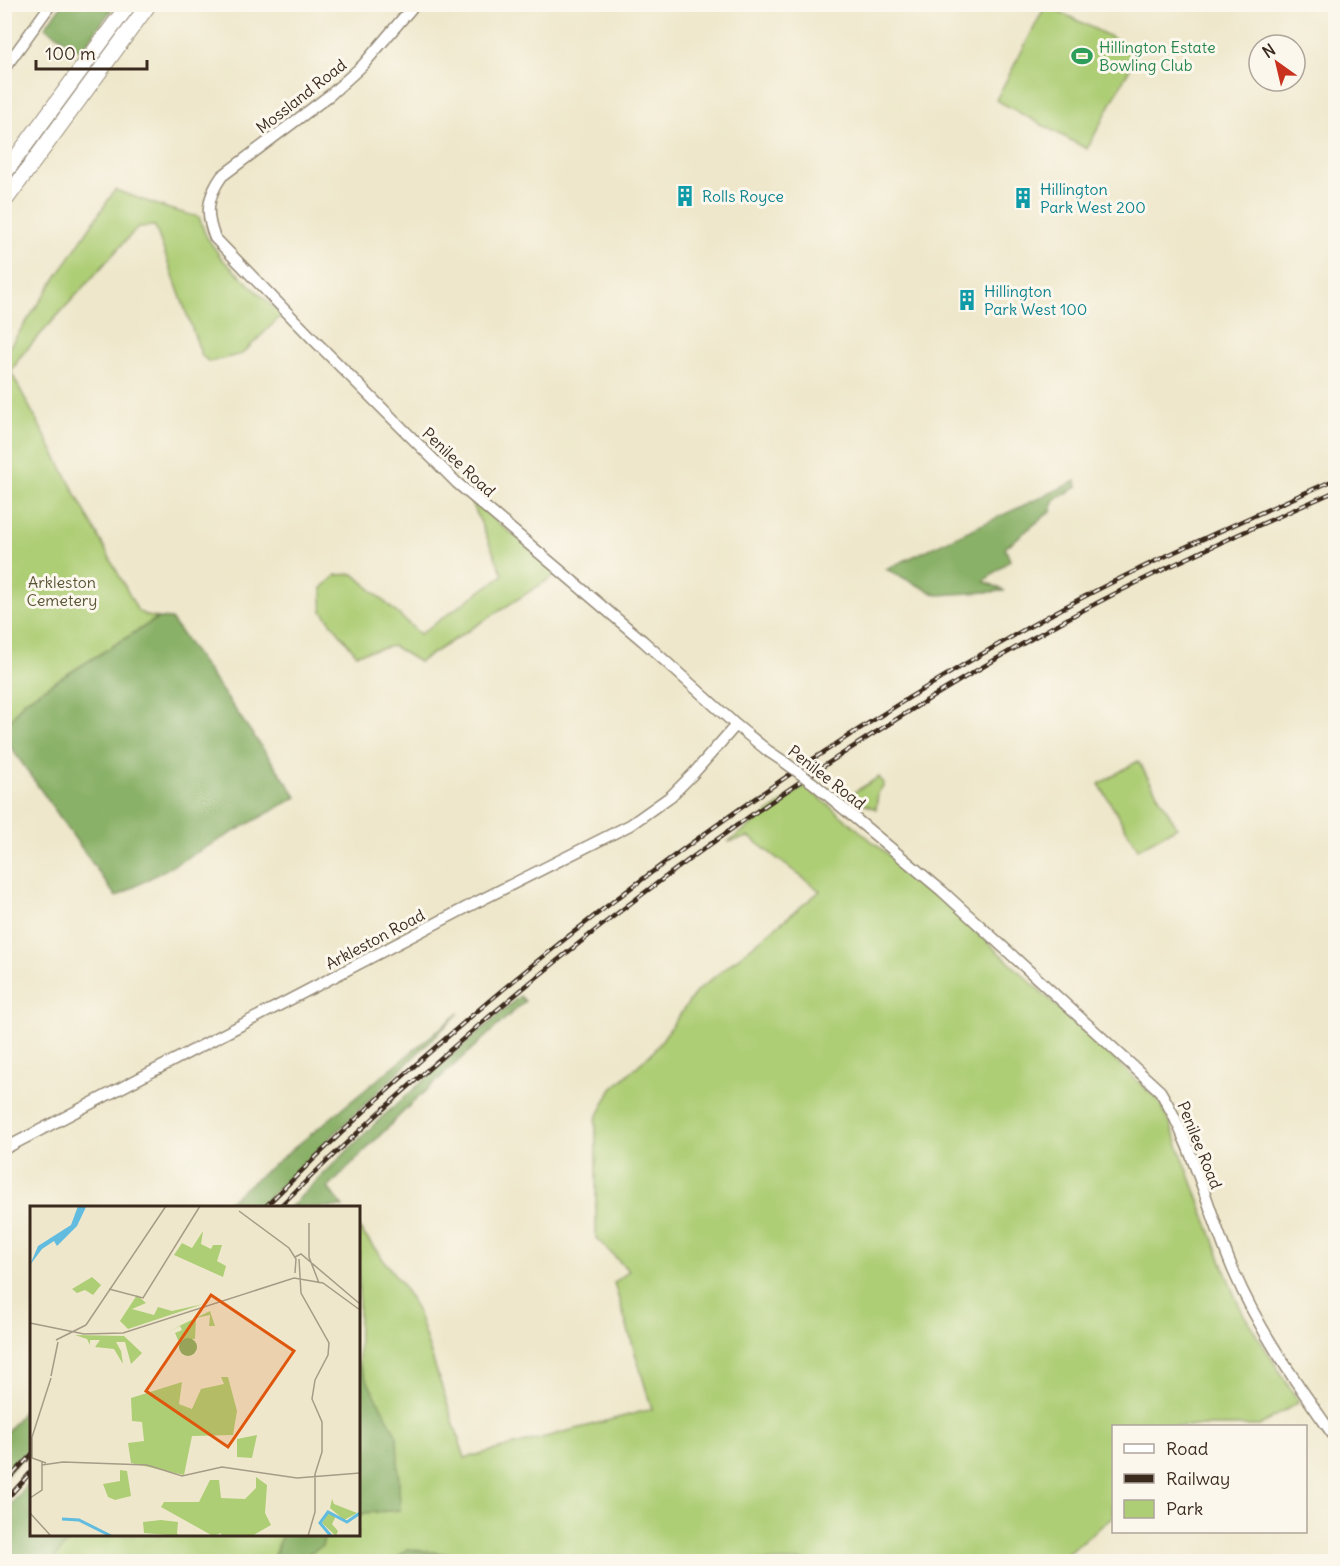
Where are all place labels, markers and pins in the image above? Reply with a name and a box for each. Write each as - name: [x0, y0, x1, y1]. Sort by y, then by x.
- place label: Hillington Estate Bowling Club: [1099, 37, 1216, 75]
- sports icon: Hillington Estate Bowling Club: [1070, 44, 1094, 68]
- place label: Hillington Park West 200: [1040, 179, 1146, 217]
- building icon: Rolls Royce: [673, 184, 697, 208]
- place label: Rolls Royce: [702, 186, 784, 206]
- building icon: Hillington Park West 200: [1011, 186, 1035, 210]
- place label: Hillington Park West 100: [984, 281, 1087, 319]
- building icon: Hillington Park West 100: [955, 288, 979, 312]

